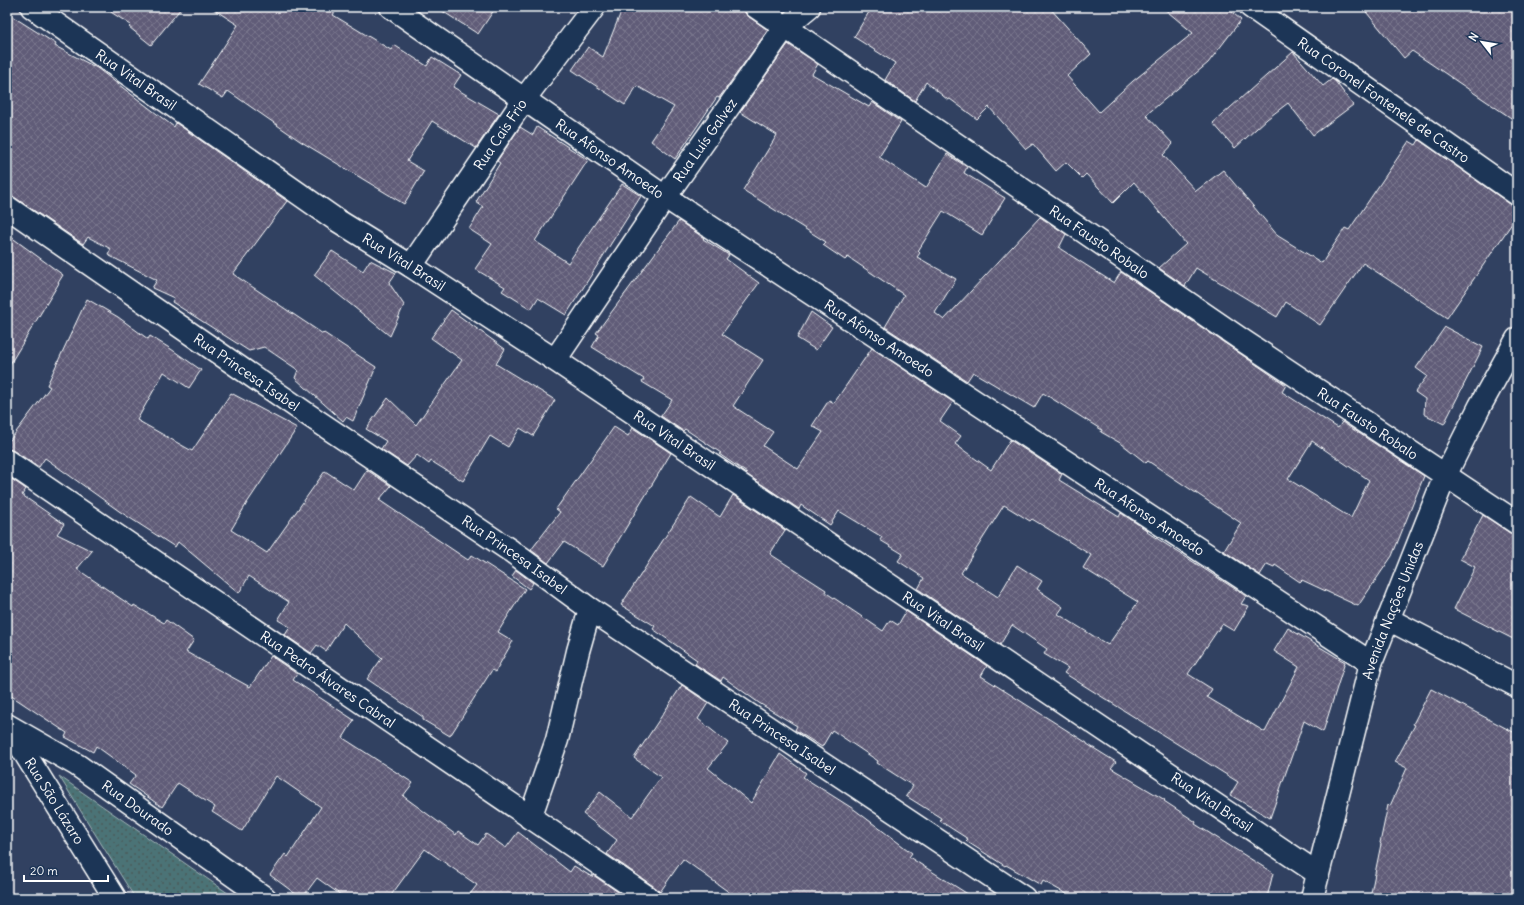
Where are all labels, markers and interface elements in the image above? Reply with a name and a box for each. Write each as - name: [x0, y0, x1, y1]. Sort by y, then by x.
- north arrow: [1462, 22, 1502, 62]
- text: N: [1465, 30, 1481, 44]
- street label: Rua Coronel Fontenele de Castro: [1294, 33, 1473, 167]
- street label: Rua Vital Brasil: [92, 45, 180, 114]
- street label: Rua Luís Galvez: [669, 94, 741, 186]
- street label: Rua Cais Frio: [470, 95, 531, 174]
- street label: Rua Afonso Amoedo: [552, 115, 667, 203]
- street label: Rua Fausto Robalo: [1046, 201, 1153, 283]
- street label: Rua Vital Brasil: [359, 229, 449, 295]
- street label: Rua Afonso Amoedo: [821, 296, 938, 381]
- street label: Rua Princesa Isabel: [190, 329, 303, 415]
- street label: Rua Fausto Robalo: [1314, 384, 1422, 464]
- street label: Rua Vital Brasil: [630, 406, 719, 474]
- street label: Rua Afonso Amoedo: [1091, 474, 1208, 560]
- street label: Rua Princesa Isabel: [458, 511, 570, 598]
- street label: Avenida Nações Unidas: [1358, 539, 1427, 681]
- street label: Rua Vital Brasil: [899, 587, 987, 655]
- street label: Rua Pedro Álvares Cabral: [257, 627, 399, 732]
- street label: Rua Princesa Isabel: [725, 695, 839, 779]
- street label: Rua São Lázaro: [21, 754, 88, 848]
- street label: Rua Vital Brasil: [1168, 768, 1256, 836]
- street label: Rua Dourado: [98, 776, 177, 840]
- scale bar: [24, 857, 108, 883]
- text: 20 m: [30, 863, 58, 878]

